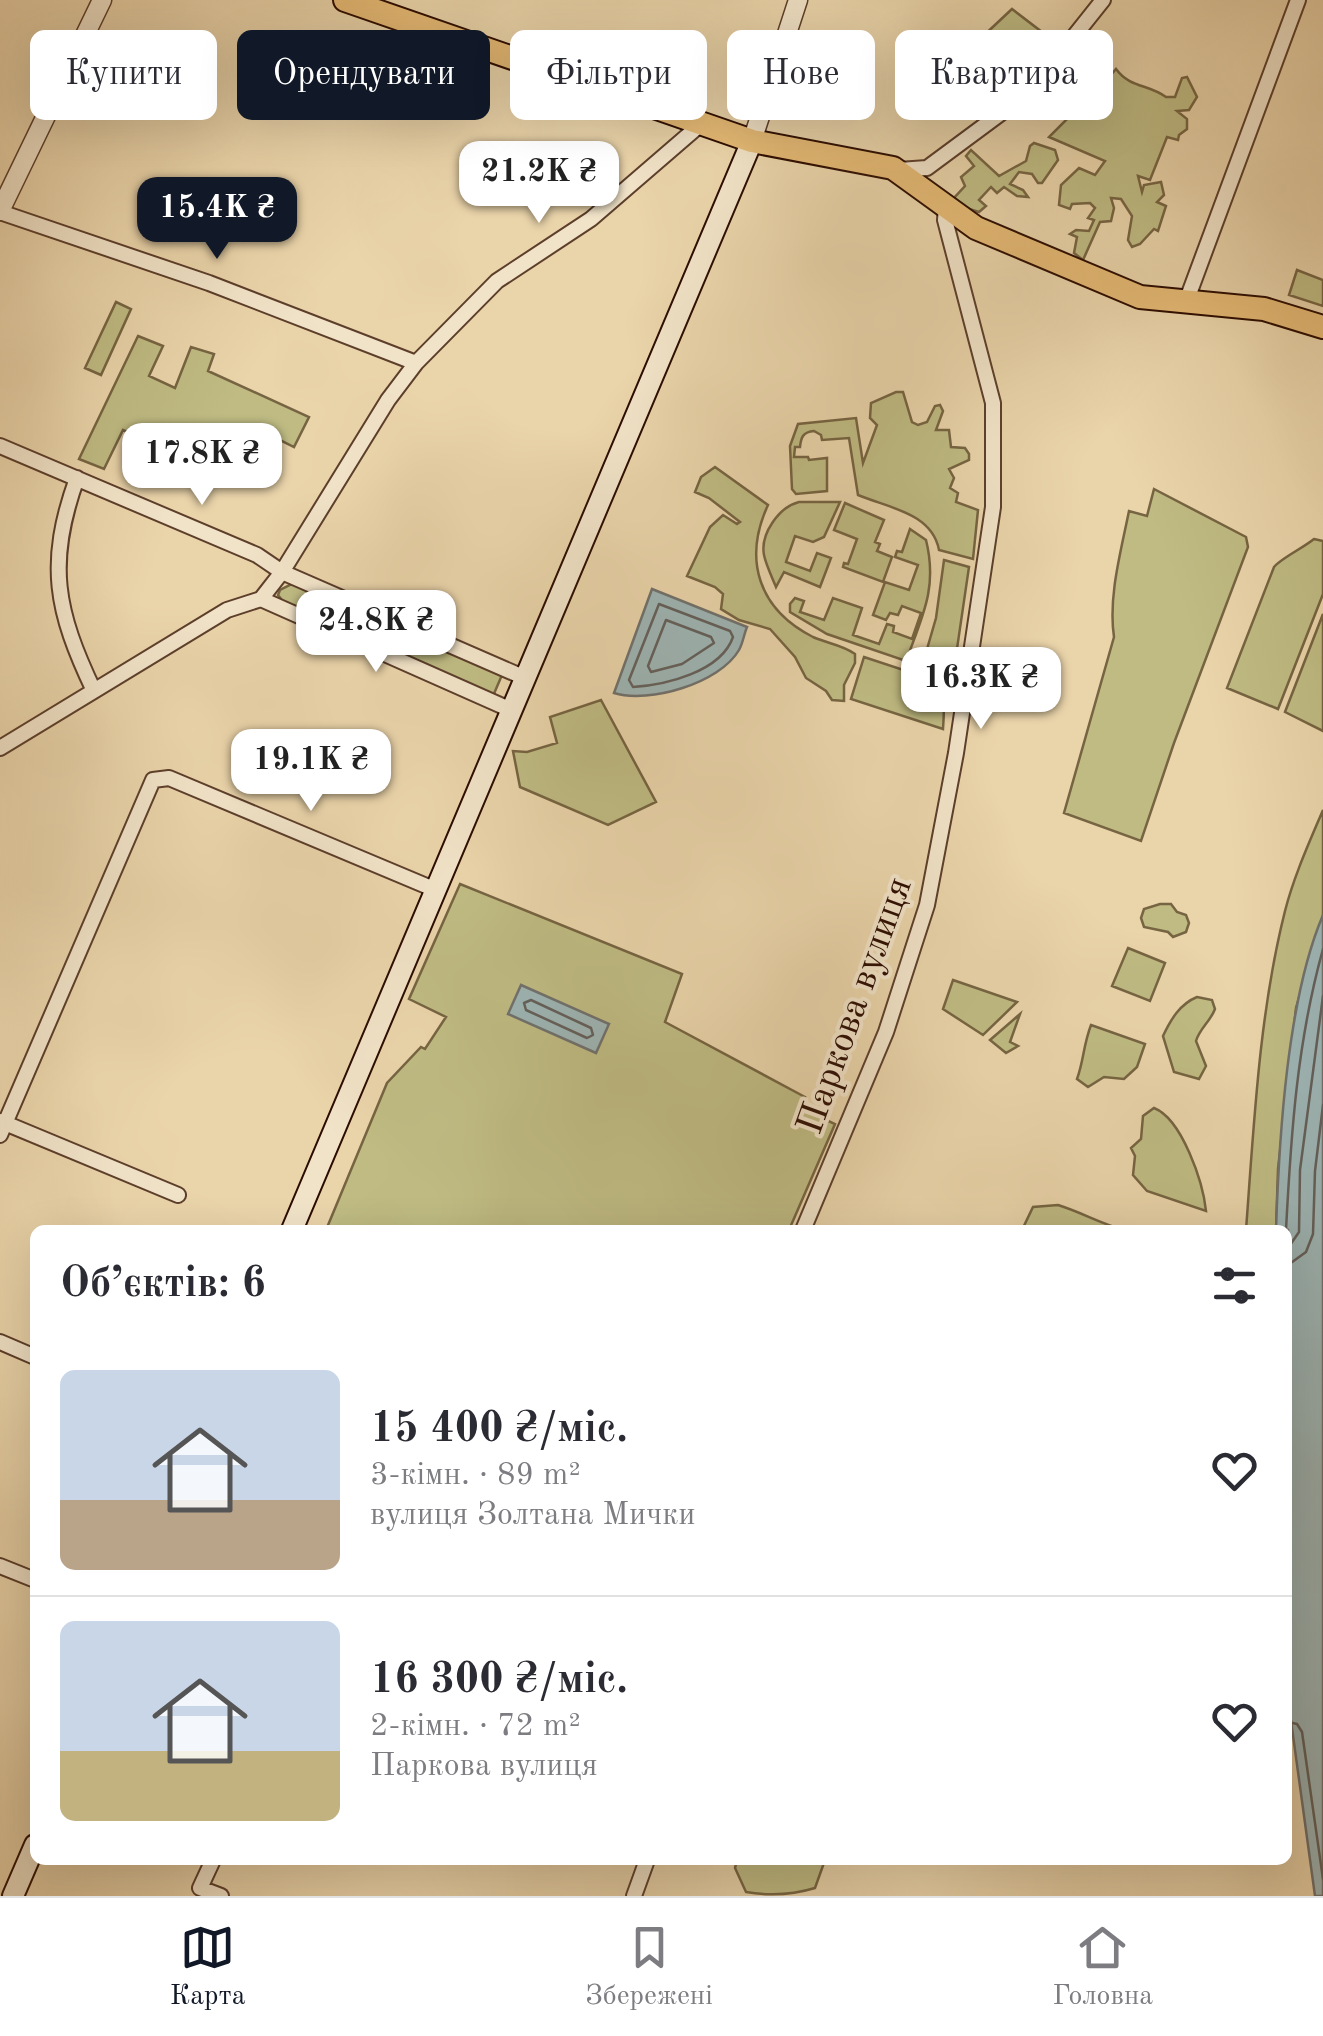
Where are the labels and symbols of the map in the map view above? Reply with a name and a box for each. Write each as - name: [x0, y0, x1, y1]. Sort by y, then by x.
- pin: 21.2K ₴: [447, 141, 631, 226]
- pin: 15.4K ₴: [125, 177, 309, 262]
- pin: 17.8K ₴: [110, 423, 294, 508]
- pin: 24.8K ₴: [284, 590, 468, 675]
- pin: 16.3K ₴: [889, 647, 1073, 732]
- pin: 19.1K ₴: [219, 729, 403, 814]
- street label: Паркова вулиця: [792, 872, 920, 1140]

